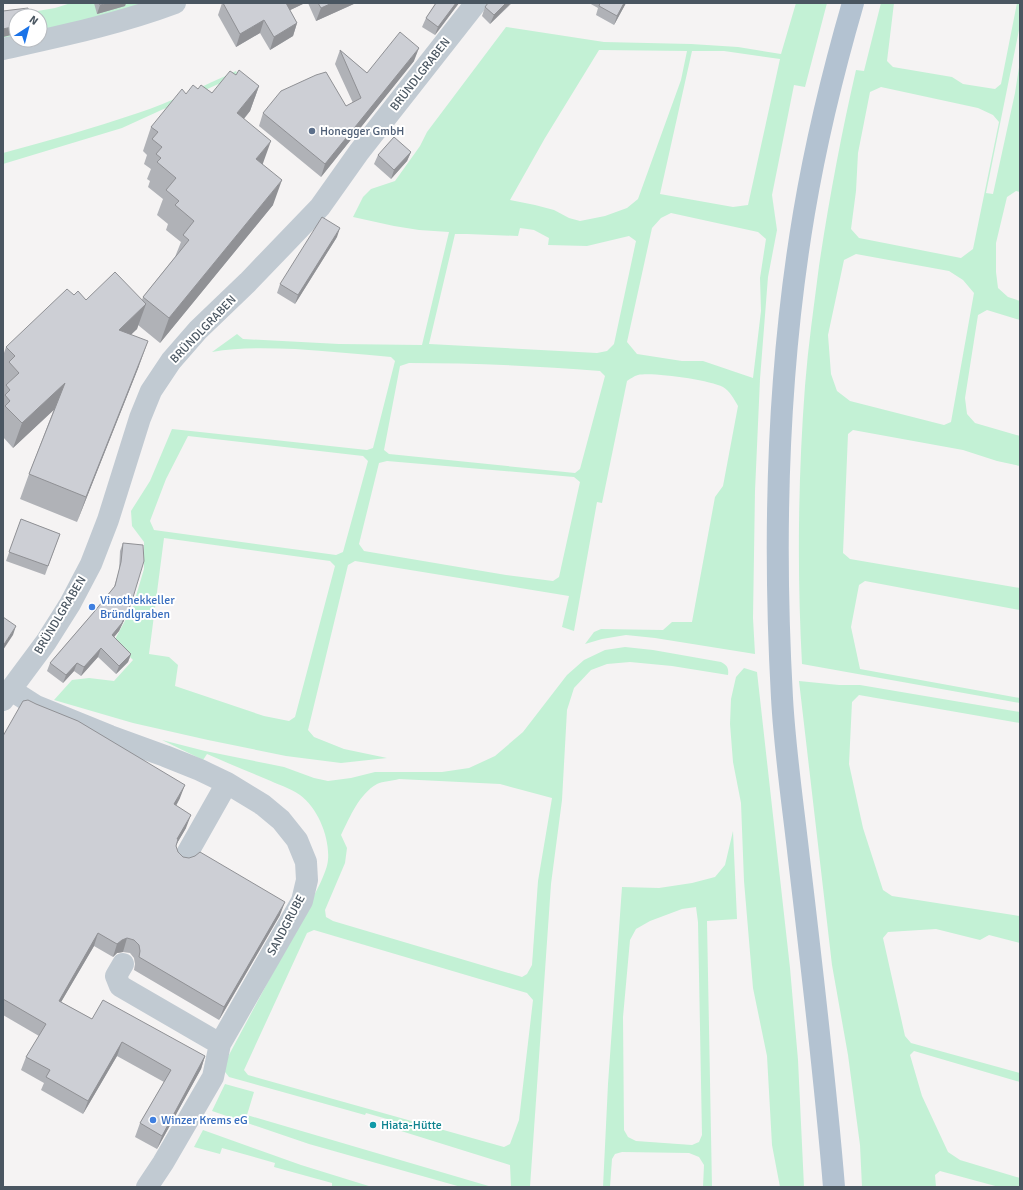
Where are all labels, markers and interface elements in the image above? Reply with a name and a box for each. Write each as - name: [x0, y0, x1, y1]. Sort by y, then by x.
- north arrow: [8, 8, 48, 48]
- text: N: [27, 13, 41, 28]
- street label: BRÜNDLGRABEN: [387, 35, 454, 114]
- place label: Honegger GmbH: [320, 124, 404, 139]
- marker: Honegger GmbH: [307, 126, 317, 136]
- street label: BRÜNDLGRABEN: [167, 292, 240, 366]
- street label: BRÜNDLGRABEN: [31, 573, 90, 657]
- place label: Vinothekkeller Bründlgraben: [100, 593, 175, 622]
- marker: Vinothekkeller Bründlgraben: [87, 602, 97, 612]
- street label: SANDGRUBE: [264, 892, 309, 958]
- place label: Winzer Krems eG: [161, 1113, 248, 1128]
- marker: Winzer Krems eG: [148, 1115, 158, 1125]
- place label: Hiata-Hütte: [381, 1118, 442, 1133]
- marker: Hiata-Hütte: [368, 1120, 378, 1130]

